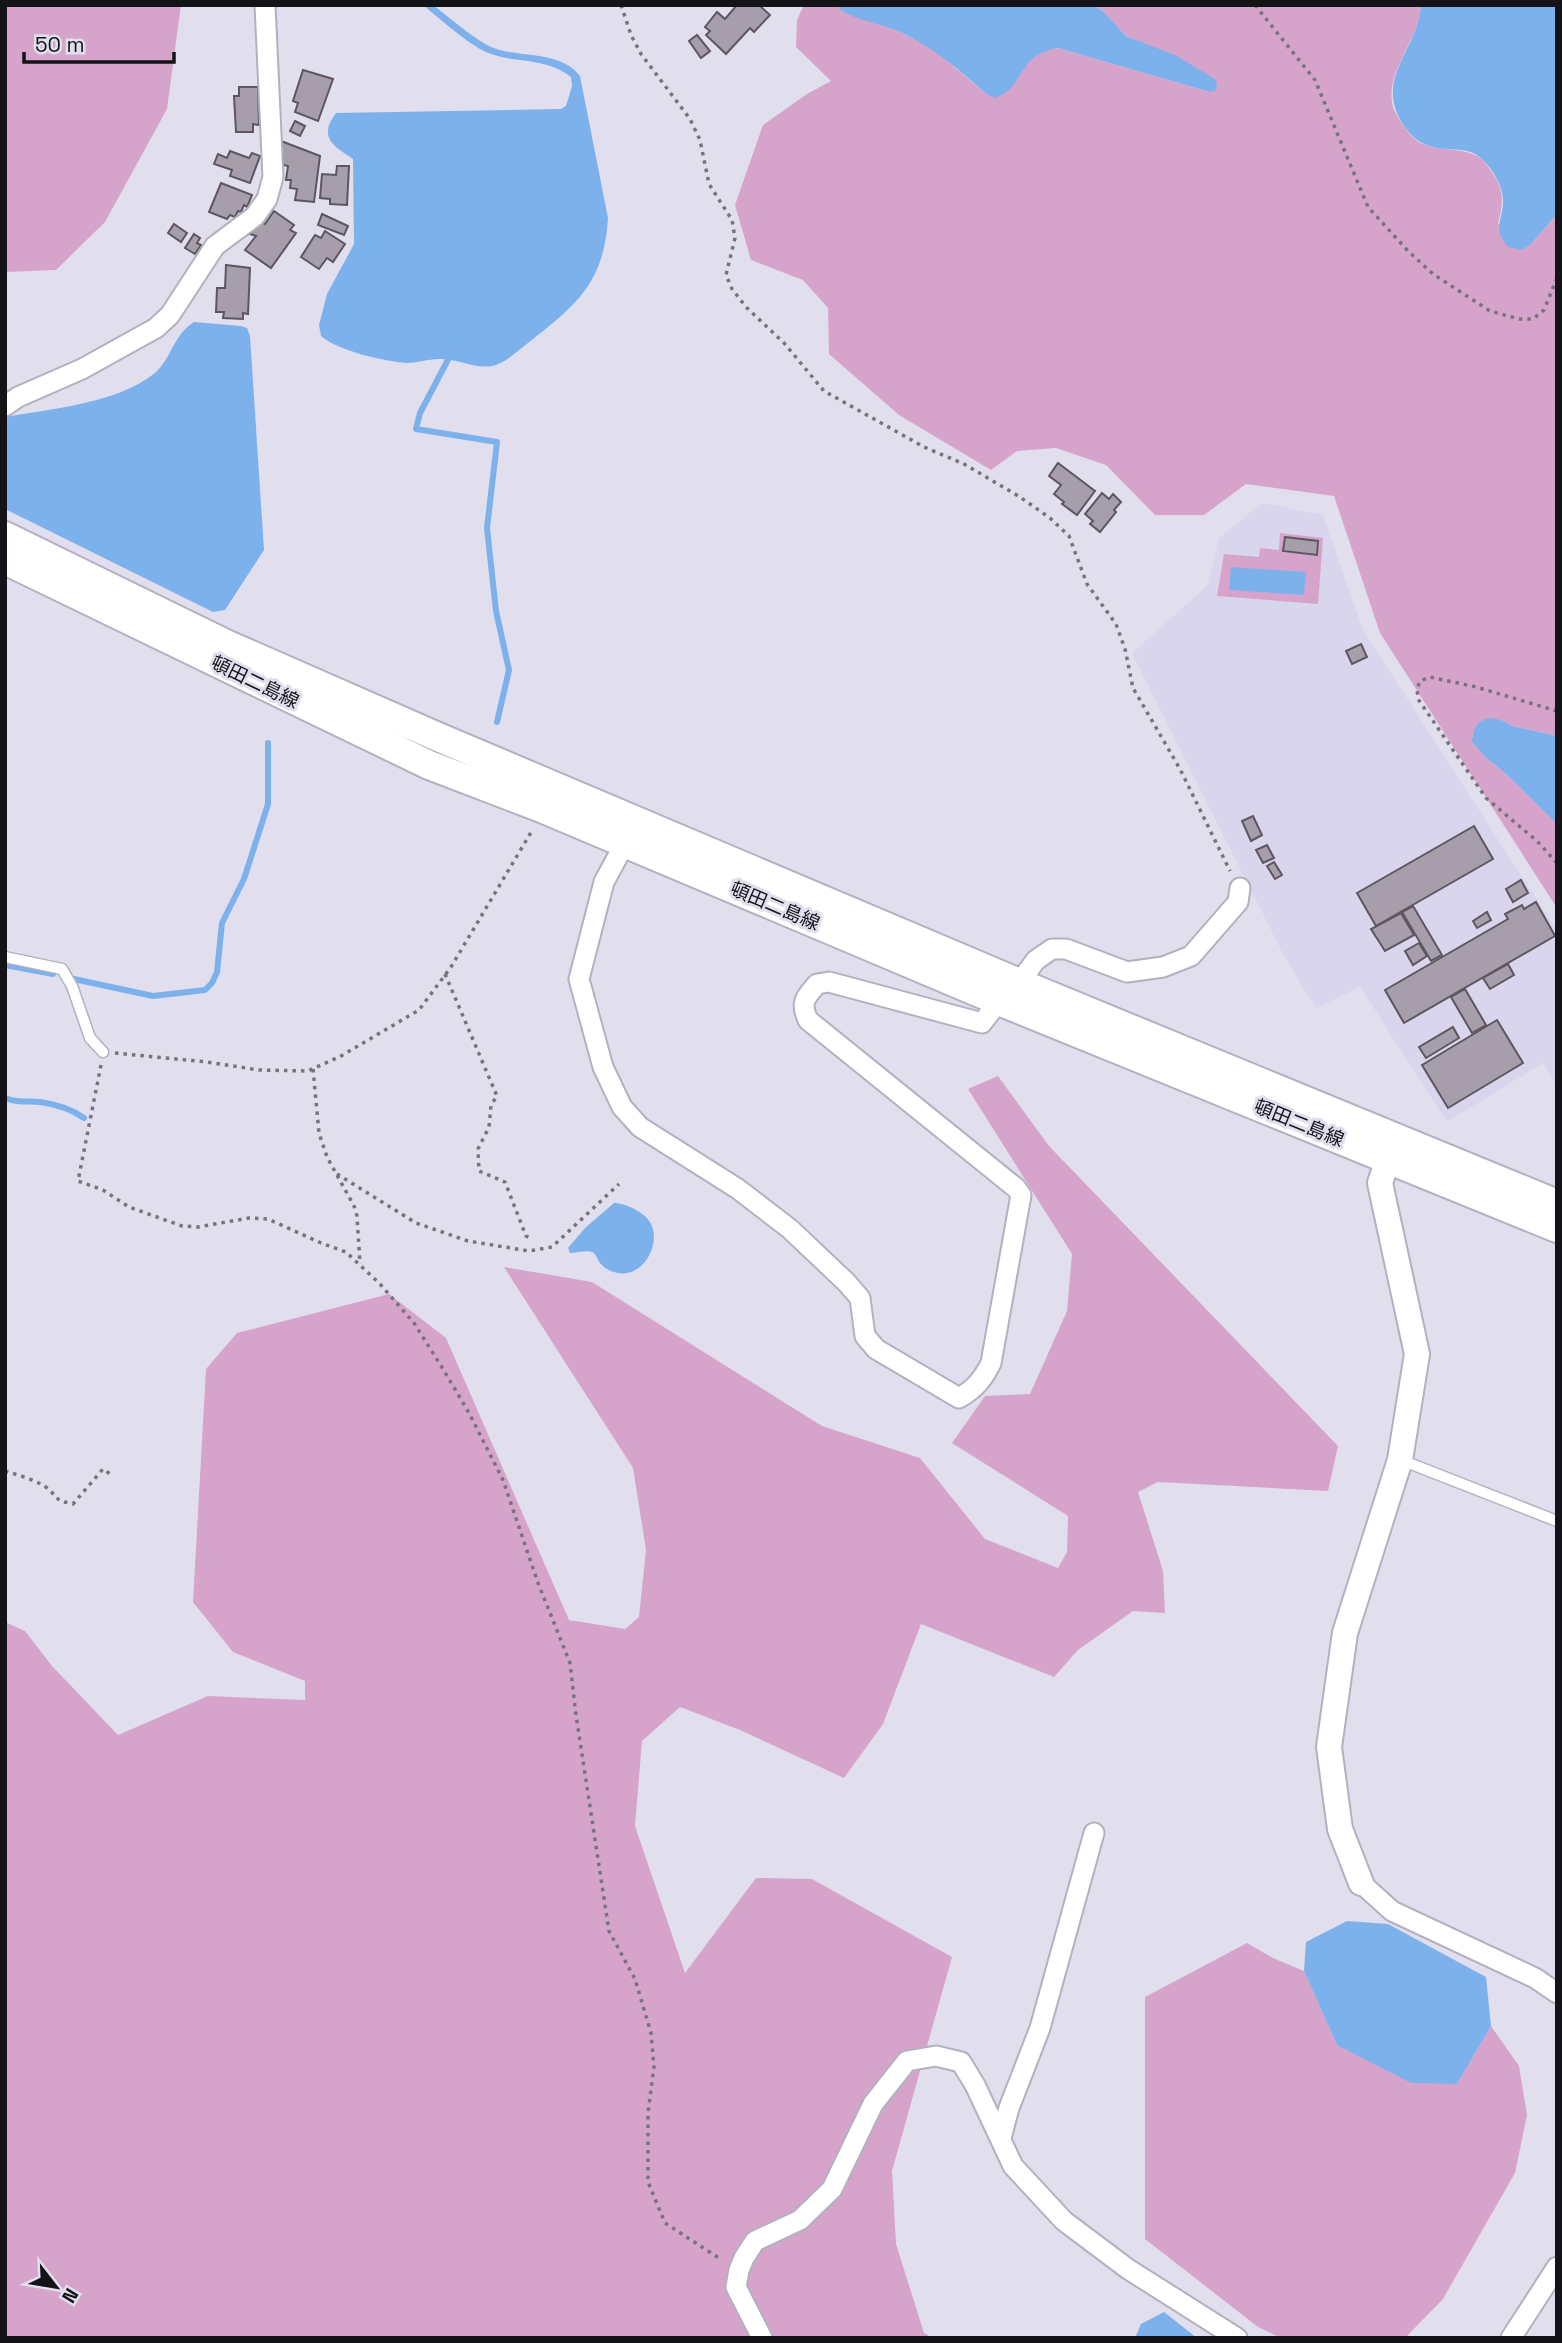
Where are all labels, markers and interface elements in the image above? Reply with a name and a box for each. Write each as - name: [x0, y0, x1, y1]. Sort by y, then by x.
- scale bar: [24, 21, 175, 65]
- text: 50 m: [35, 31, 85, 58]
- street label: 頓田二島線: [207, 650, 303, 714]
- street label: 頓田二島線: [726, 876, 824, 936]
- street label: 頓田二島線: [1250, 1094, 1348, 1152]
- north arrow: [21, 2252, 91, 2322]
- text: N: [56, 2284, 84, 2307]

